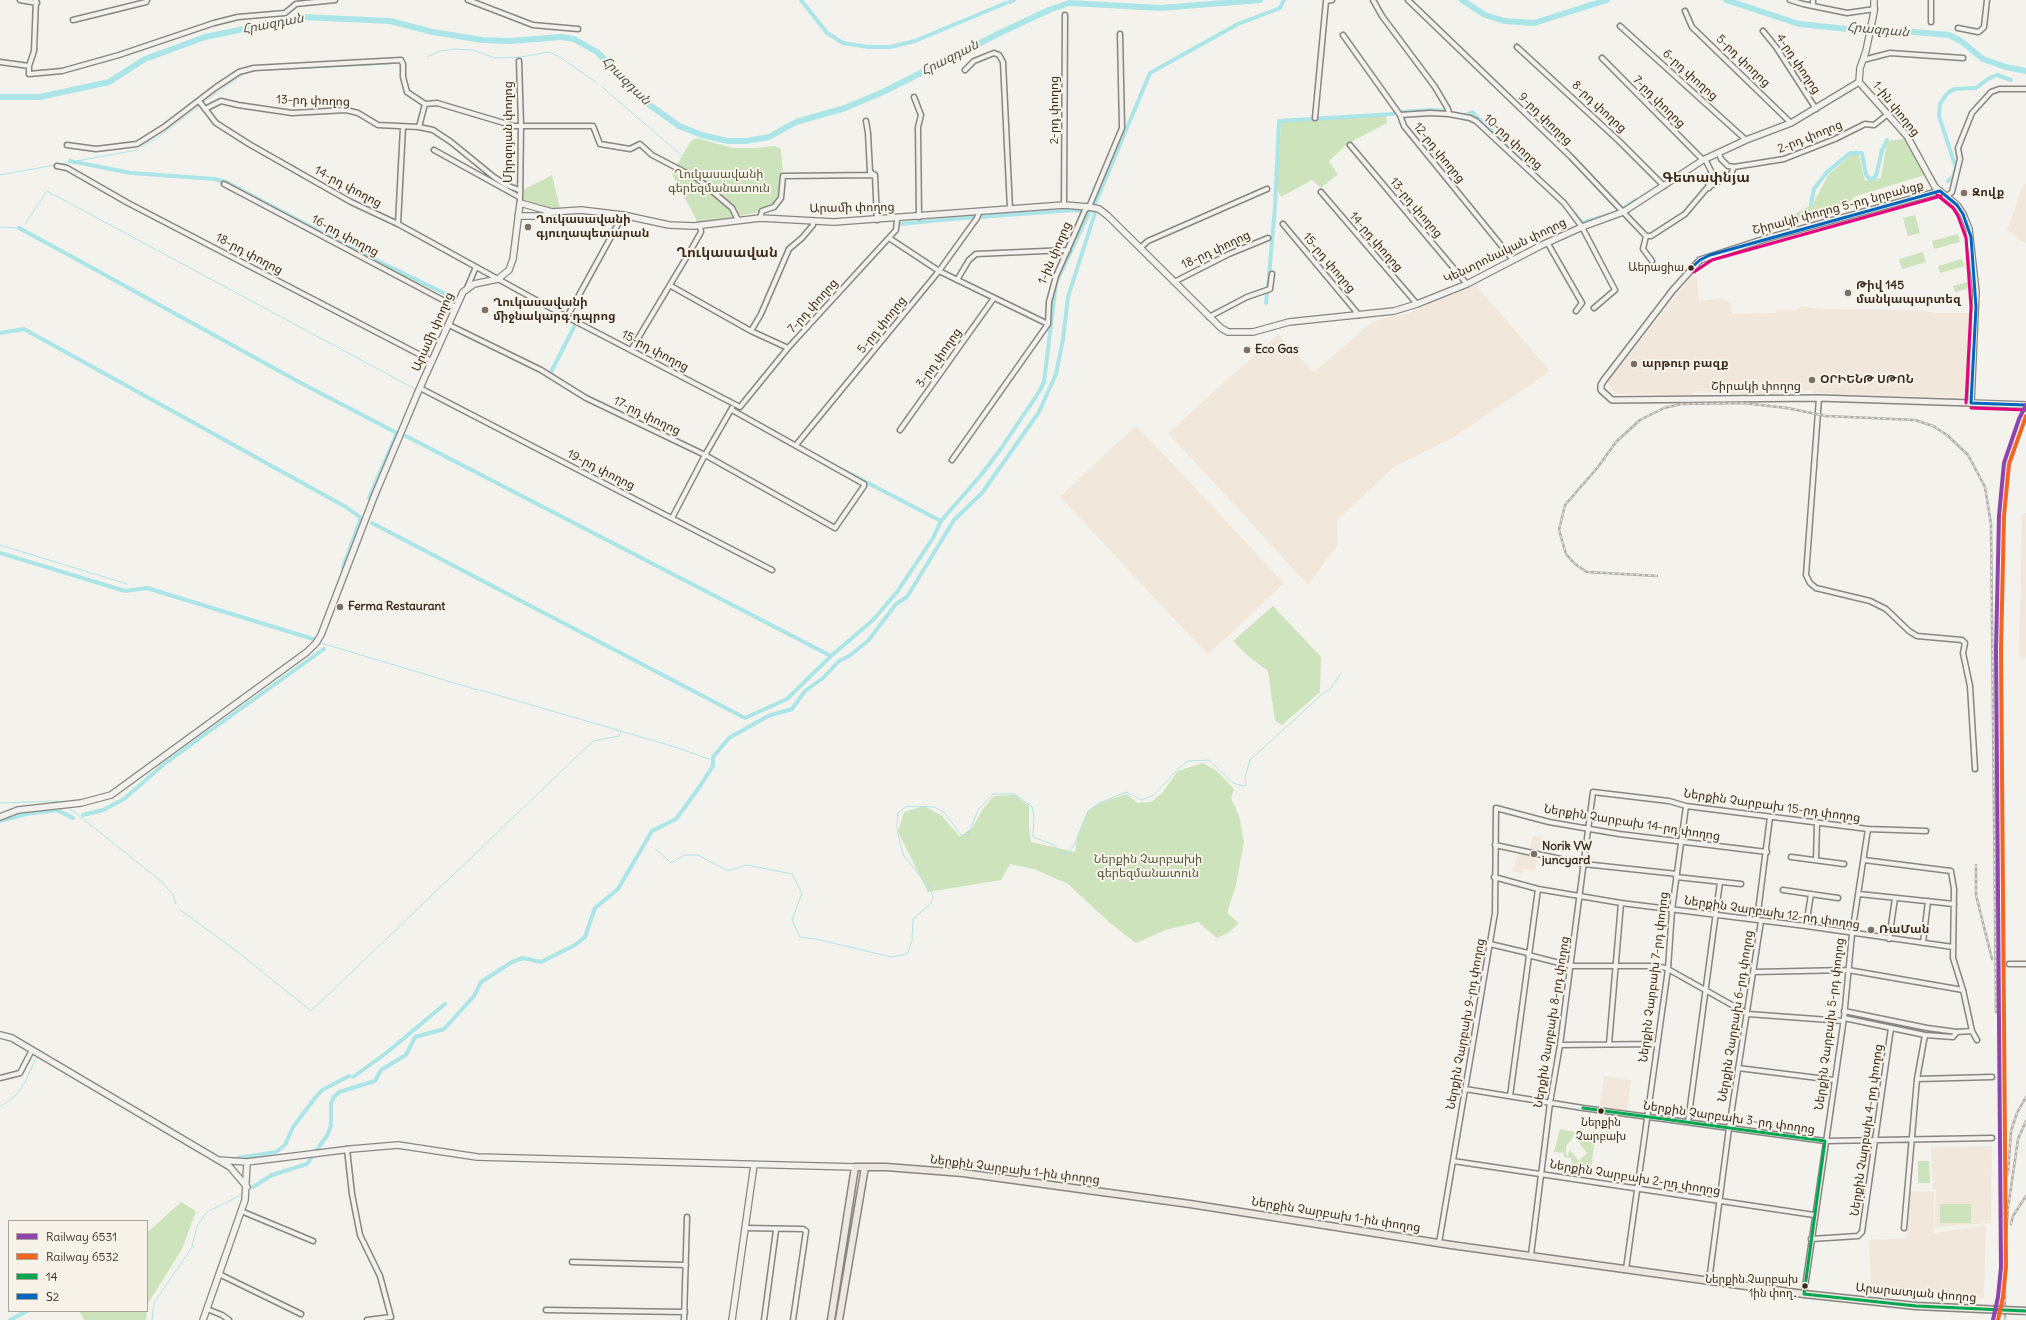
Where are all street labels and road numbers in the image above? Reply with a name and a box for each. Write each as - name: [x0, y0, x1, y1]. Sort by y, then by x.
- street label: 4-րդ փողոց: [1773, 31, 1823, 97]
- street label: 5-րդ փողոց: [1713, 32, 1773, 90]
- street label: 6-րդ փողոց: [1659, 46, 1721, 104]
- street label: 7-րդ փողոց: [1630, 73, 1688, 131]
- street label: 2-րդ փողոց: [1048, 76, 1062, 144]
- street label: 8-րդ փողոց: [1569, 78, 1629, 136]
- street label: 1-ին փողոց: [1869, 79, 1923, 139]
- street label: Միրզոյան փողոց: [502, 81, 516, 183]
- street label: 9-րդ փողոց: [1515, 90, 1575, 148]
- street label: 13-րդ փողոց: [276, 93, 350, 109]
- street label: 10-րդ փողոց: [1481, 111, 1545, 173]
- street label: 2-րդ փողոց: [1776, 117, 1844, 157]
- street label: 12-րդ փողոց: [1410, 120, 1468, 186]
- street label: 14-րդ փողոց: [312, 163, 384, 211]
- street label: 13-րդ փողոց: [1387, 175, 1445, 241]
- street label: Շիրակի փողոց 5-րդ նրբանցք: [1751, 178, 1925, 238]
- street label: Արամի փողոց: [809, 200, 895, 216]
- street label: 14-րդ փողոց: [1346, 209, 1406, 275]
- street label: 16-րդ փողոց: [309, 212, 381, 260]
- street label: Կենտրոնական փողոց: [1441, 215, 1569, 287]
- street label: 1-ին փողոց: [1035, 219, 1075, 287]
- street label: 18-րդ փողոց: [1179, 228, 1253, 272]
- street label: 18-րդ փողոց: [213, 230, 285, 278]
- street label: 15-րդ փողոց: [1300, 230, 1358, 296]
- street label: 7-րդ փողոց: [785, 276, 841, 336]
- street label: Արամի փողոց: [409, 290, 457, 374]
- street label: 5-րդ փողոց: [855, 294, 909, 356]
- street label: 3-րդ փողոց: [913, 326, 965, 390]
- street label: 15-րդ փողոց: [619, 327, 691, 375]
- street label: Շիրակի փողոց: [1711, 380, 1801, 394]
- street label: 17-րդ փողոց: [611, 394, 683, 438]
- street label: 19-րդ փողոց: [565, 447, 637, 493]
- street label: Ներքին Չարբախ 15-րդ փողոց: [1683, 786, 1861, 826]
- street label: Ներքին Չարբախ 14-րդ փողոց: [1543, 802, 1721, 844]
- street label: Ներքին Չարբախ 7-րդ փողոց: [1636, 891, 1672, 1063]
- street label: Ներքին Չարբախ 12-րդ փողոց: [1683, 894, 1861, 932]
- street label: Ներքին Չարբախ 6-րդ փողոց: [1715, 929, 1757, 1103]
- street label: Ներքին Չարբախ 8-րդ փողոց: [1531, 935, 1573, 1109]
- street label: Ներքին Չարբախ 9-րդ փողոց: [1444, 937, 1488, 1111]
- street label: Ներքին Չարբախ 5-րդ փողոց: [1812, 937, 1848, 1111]
- street label: Ներքին Չարբախ 4-րդ փողոց: [1848, 1043, 1886, 1217]
- street label: Ներքին Չարբախ 3-րդ փողոց: [1642, 1099, 1816, 1137]
- street label: Ներքին Չարբախ 1-ին փողոց: [929, 1152, 1101, 1188]
- street label: Ներքին Չարբախ 2-րդ փողոց: [1549, 1157, 1721, 1199]
- street label: Ներքին Չարբախ 1-ին փողոց: [1251, 1195, 1421, 1235]
- street label: Արարատյան փողոց: [1855, 1281, 1977, 1305]

